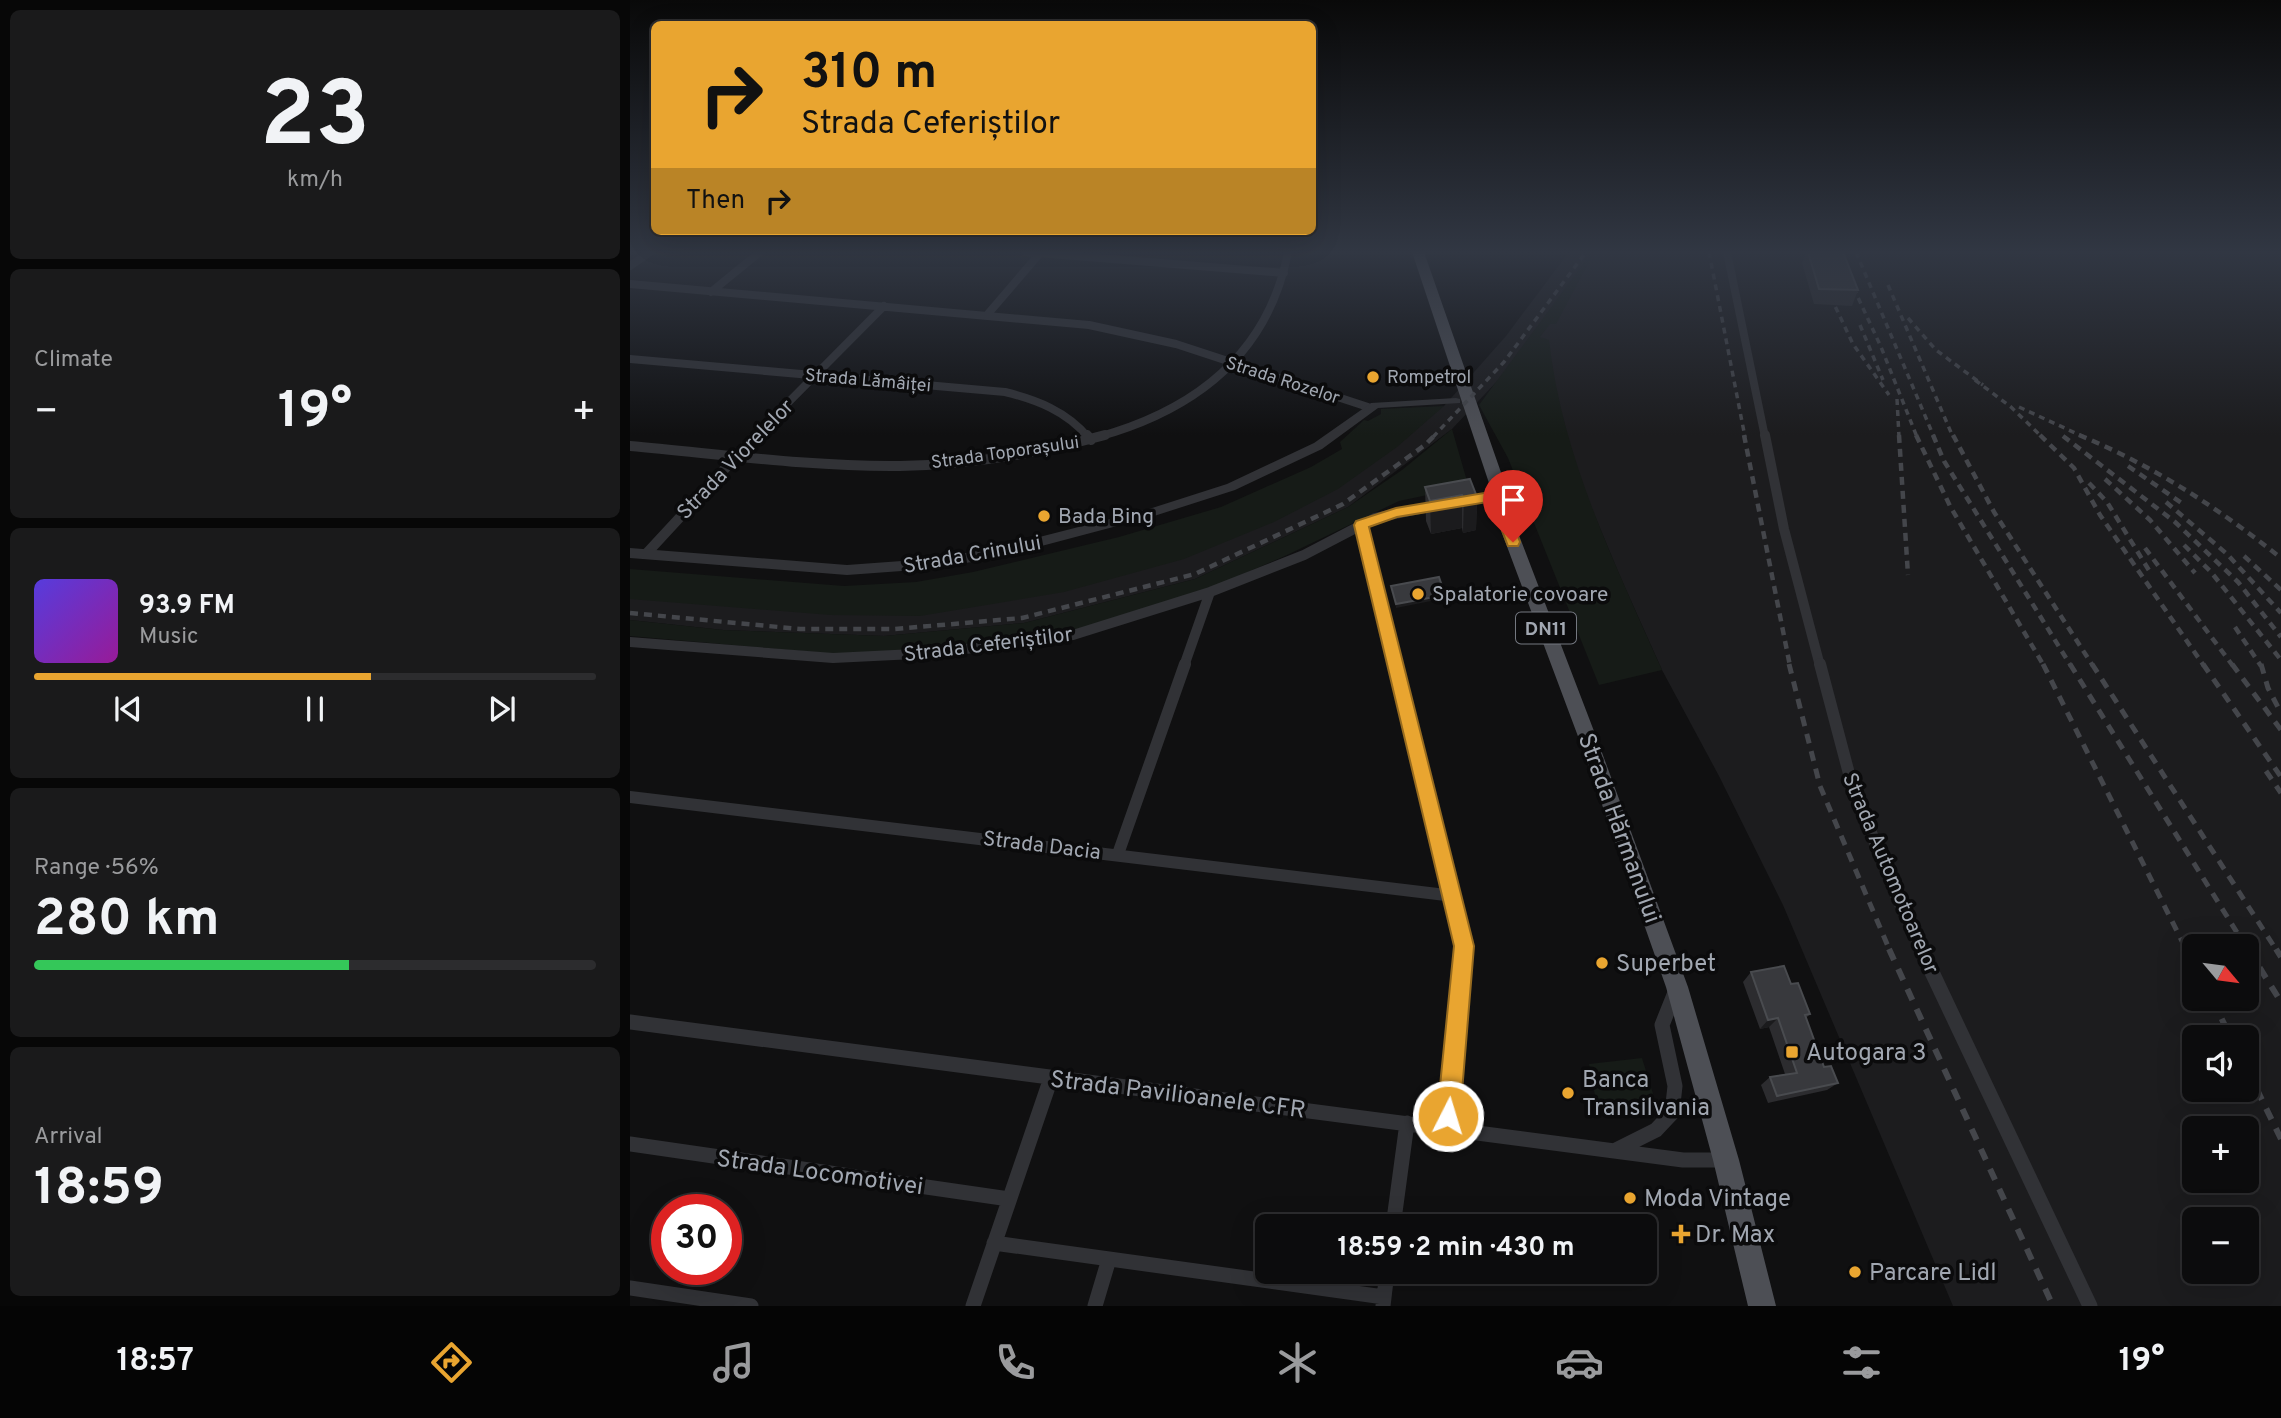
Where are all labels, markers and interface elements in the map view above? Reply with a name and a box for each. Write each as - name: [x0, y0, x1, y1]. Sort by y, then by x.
- text: 310 m: [801, 44, 937, 106]
- icon: right: [686, 49, 777, 140]
- text: 23: [260, 63, 370, 178]
- text: Strada Ceferiștilor: [801, 105, 1060, 145]
- text: km/h: [287, 166, 343, 195]
- icon: right: [759, 182, 797, 220]
- text: Then: [686, 185, 745, 218]
- text: Climate: [34, 346, 113, 375]
- street label: Strada Rozelor: [1223, 352, 1342, 411]
- street label: Strada Lămâiței: [804, 365, 932, 398]
- place label: Rompetrol: [1387, 367, 1471, 390]
- marker: Rompetrol: [1365, 369, 1381, 385]
- text: 19°: [278, 380, 352, 446]
- text: −: [34, 389, 59, 438]
- text: +: [571, 389, 596, 438]
- street label: Strada Viorelelor: [672, 394, 800, 526]
- street label: Strada Toporașului: [930, 432, 1081, 475]
- pin: [1483, 470, 1543, 542]
- icon: arrive: [1494, 481, 1532, 519]
- place label: Bada Bing: [1058, 504, 1154, 531]
- marker: Bada Bing: [1036, 508, 1052, 524]
- street label: Strada Crinului: [901, 530, 1043, 581]
- place label: Spalatorie covoare: [1432, 582, 1608, 609]
- marker: Spalatorie covoare: [1410, 586, 1426, 602]
- text: 93.9 FM: [139, 590, 235, 623]
- road number: DN11: [1516, 612, 1576, 643]
- street label: Strada Ceferiștilor: [902, 622, 1074, 669]
- text: Music: [139, 623, 199, 652]
- icon: previous: [109, 690, 147, 728]
- icon: pause: [296, 690, 334, 728]
- icon: next: [483, 690, 521, 728]
- street label: Strada Hărmanului: [1570, 730, 1666, 928]
- street label: Strada Automotoarelor: [1835, 769, 1944, 978]
- street label: Strada Dacia: [981, 826, 1102, 867]
- text: Range · 56%: [34, 854, 159, 883]
- text: 280 km: [34, 888, 220, 954]
- north arrow: [2182, 934, 2259, 1012]
- map controls: [2182, 934, 2259, 1284]
- place label: Superbet: [1616, 950, 1716, 980]
- marker: Superbet: [1594, 955, 1610, 971]
- button: sound: [2182, 1025, 2259, 1102]
- place label: Autogara 3: [1806, 1039, 1926, 1069]
- marker: Autogara 3: [1784, 1044, 1800, 1060]
- street label: Strada Pavilioanele CFR: [1048, 1065, 1307, 1127]
- place label: Banca Transilvania: [1582, 1066, 1710, 1124]
- position arrow: [1411, 1079, 1485, 1153]
- marker: Banca Transilvania: [1560, 1085, 1576, 1101]
- button: +: [2182, 1116, 2259, 1193]
- text: Arrival: [34, 1123, 103, 1152]
- street label: Strada Locomotivei: [715, 1145, 925, 1203]
- text: 18:59: [34, 1157, 164, 1223]
- place label: Moda Vintage: [1644, 1185, 1791, 1215]
- marker: Moda Vintage: [1622, 1190, 1638, 1206]
- speed limit sign: 30: [651, 1194, 742, 1285]
- button: −: [2182, 1207, 2259, 1284]
- place label: Dr. Max: [1695, 1221, 1775, 1251]
- marker: Dr. Max: [1673, 1226, 1689, 1242]
- text: 18:59 · 2 min · 430 m: [1337, 1232, 1575, 1265]
- place label: Parcare Lidl: [1869, 1259, 1997, 1289]
- marker: Parcare Lidl: [1847, 1264, 1863, 1280]
- icon: directions: [427, 1338, 476, 1387]
- icon: music: [709, 1338, 758, 1387]
- icon: phone: [991, 1338, 1040, 1387]
- icon: climate: [1273, 1338, 1322, 1387]
- icon: car: [1555, 1338, 1604, 1387]
- icon: filters: [1837, 1338, 1886, 1387]
- text: 18:57: [116, 1342, 194, 1382]
- text: 19°: [2119, 1342, 2165, 1382]

